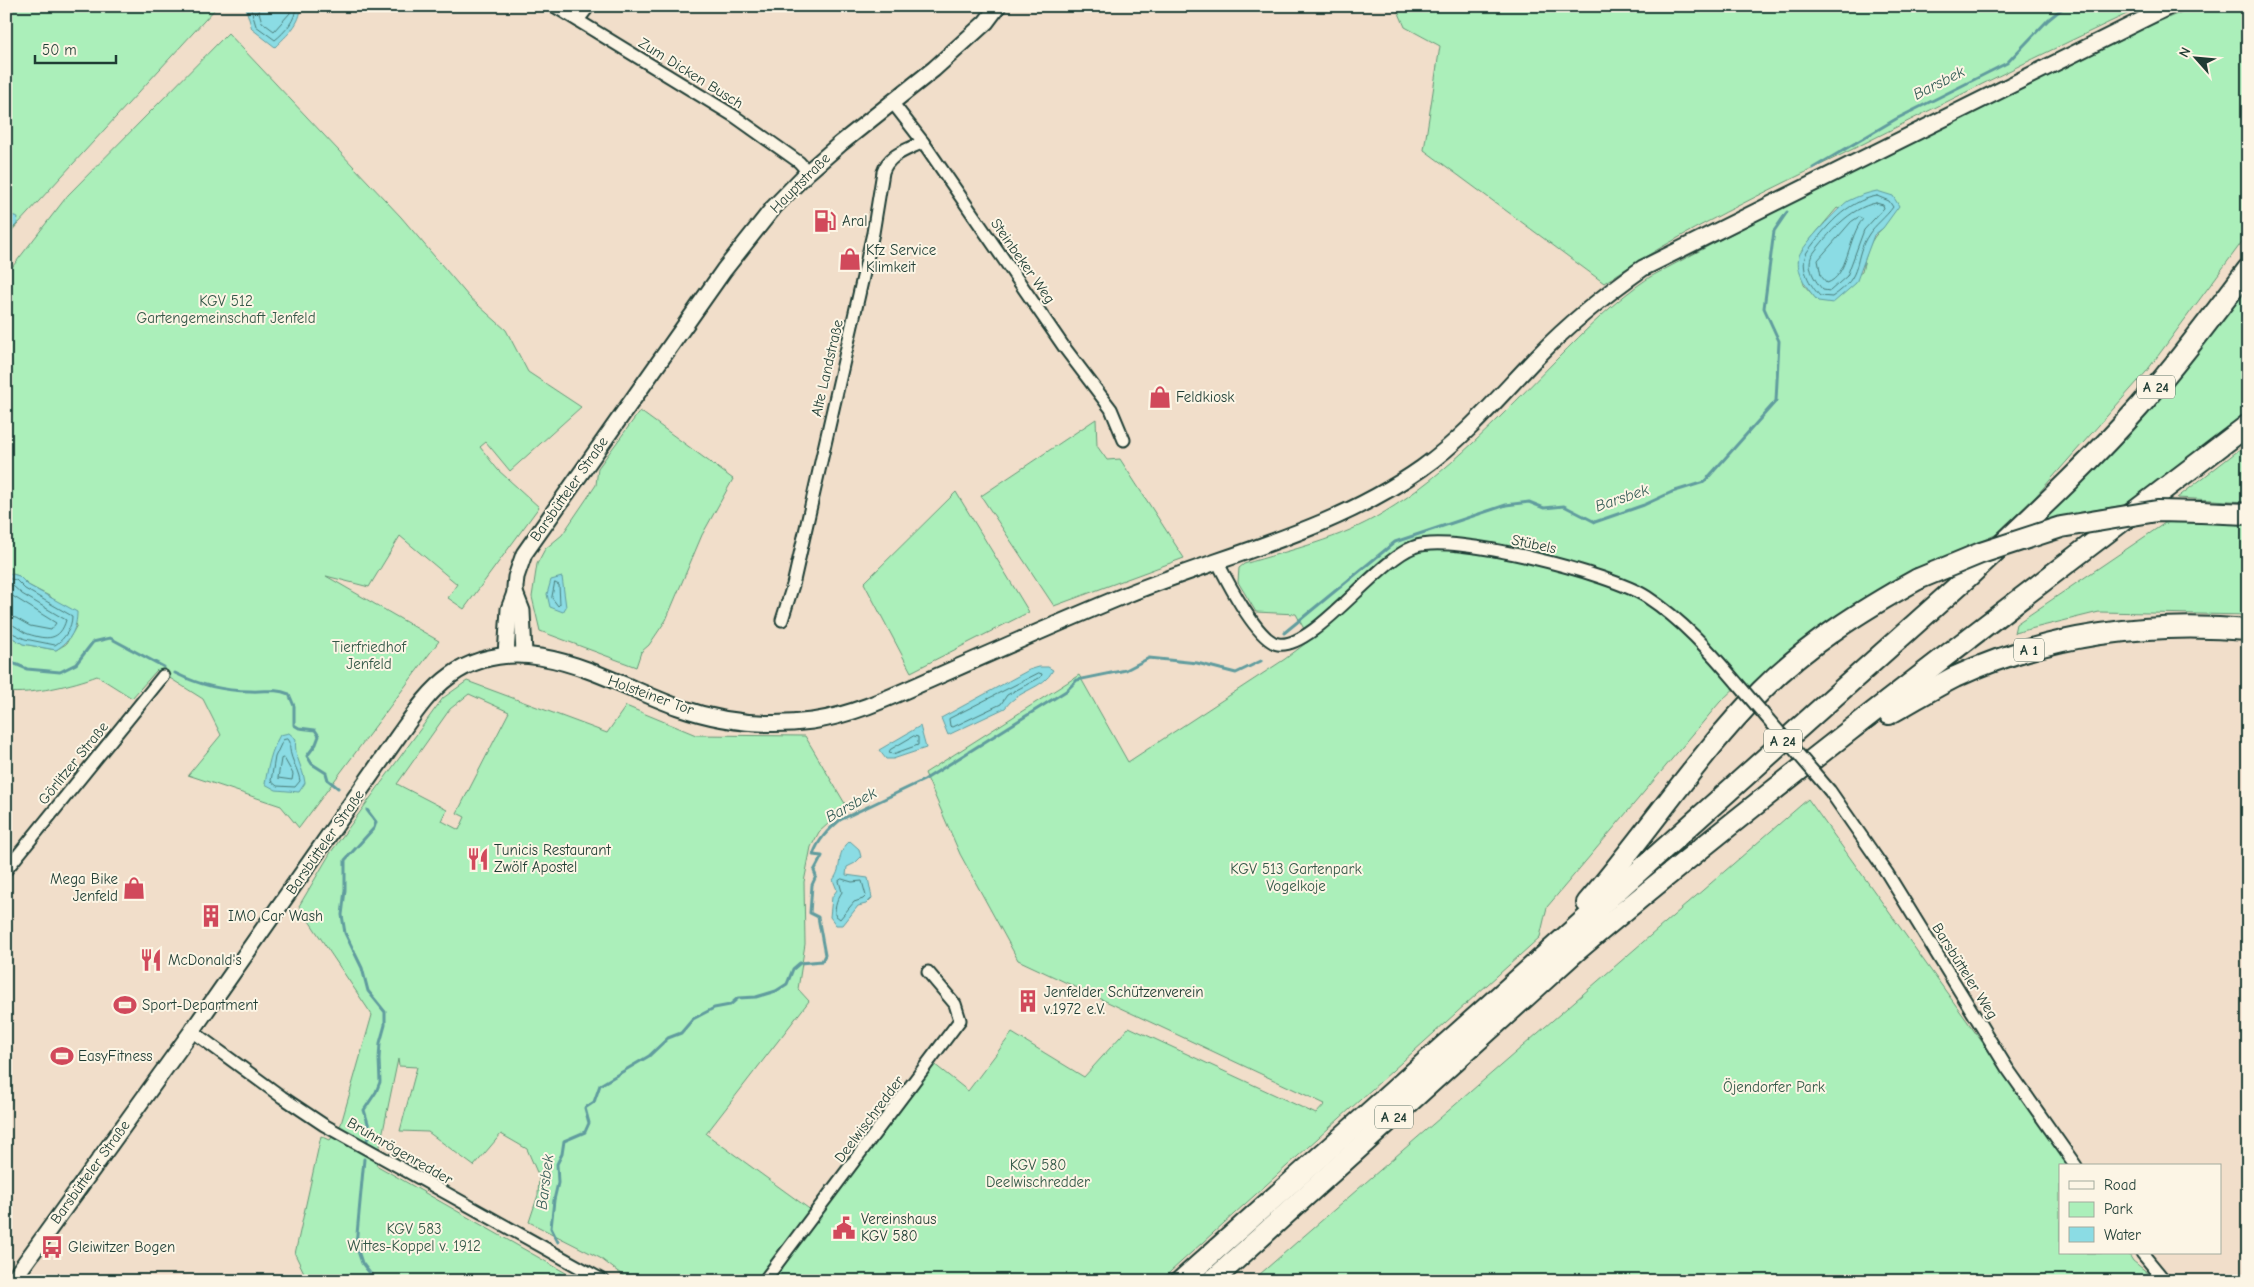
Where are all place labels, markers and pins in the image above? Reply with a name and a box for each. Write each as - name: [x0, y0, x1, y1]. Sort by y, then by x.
- fuel station icon: Aral: [812, 208, 838, 234]
- place label: Aral: [842, 212, 867, 230]
- place label: Kfz Service Klimkeit: [866, 241, 937, 276]
- shop icon: Kfz Service Klimkeit: [837, 246, 863, 272]
- shop icon: Feldkiosk: [1147, 384, 1173, 410]
- place label: Feldkiosk: [1176, 388, 1235, 406]
- place label: Tunicis Restaurant Zwölf Apostel: [494, 841, 612, 876]
- restaurant icon: Tunicis Restaurant Zwölf Apostel: [465, 846, 491, 872]
- place label: Mega Bike Jenfeld: [50, 870, 118, 905]
- shop icon: Mega Bike Jenfeld: [121, 875, 147, 901]
- building icon: IMO Car Wash: [198, 903, 224, 929]
- place label: IMO Car Wash: [228, 907, 323, 925]
- restaurant icon: McDonald's: [138, 947, 164, 973]
- place label: McDonald's: [168, 951, 242, 969]
- place label: Jenfelder Schützenverein v.1972 e.V.: [1043, 983, 1204, 1018]
- building icon: Jenfelder Schützenverein v.1972 e.V.: [1015, 988, 1041, 1014]
- sports icon: Sport-Department: [112, 992, 138, 1018]
- place label: Sport-Department: [142, 996, 259, 1014]
- sports icon: EasyFitness: [49, 1043, 75, 1069]
- place label: EasyFitness: [78, 1047, 152, 1065]
- place label: Vereinshaus KGV 580: [861, 1210, 936, 1245]
- public building icon: Vereinshaus KGV 580: [831, 1215, 857, 1241]
- bus stop icon: Gleiwitzer Bogen: [39, 1234, 65, 1260]
- place label: Gleiwitzer Bogen: [68, 1238, 175, 1256]

